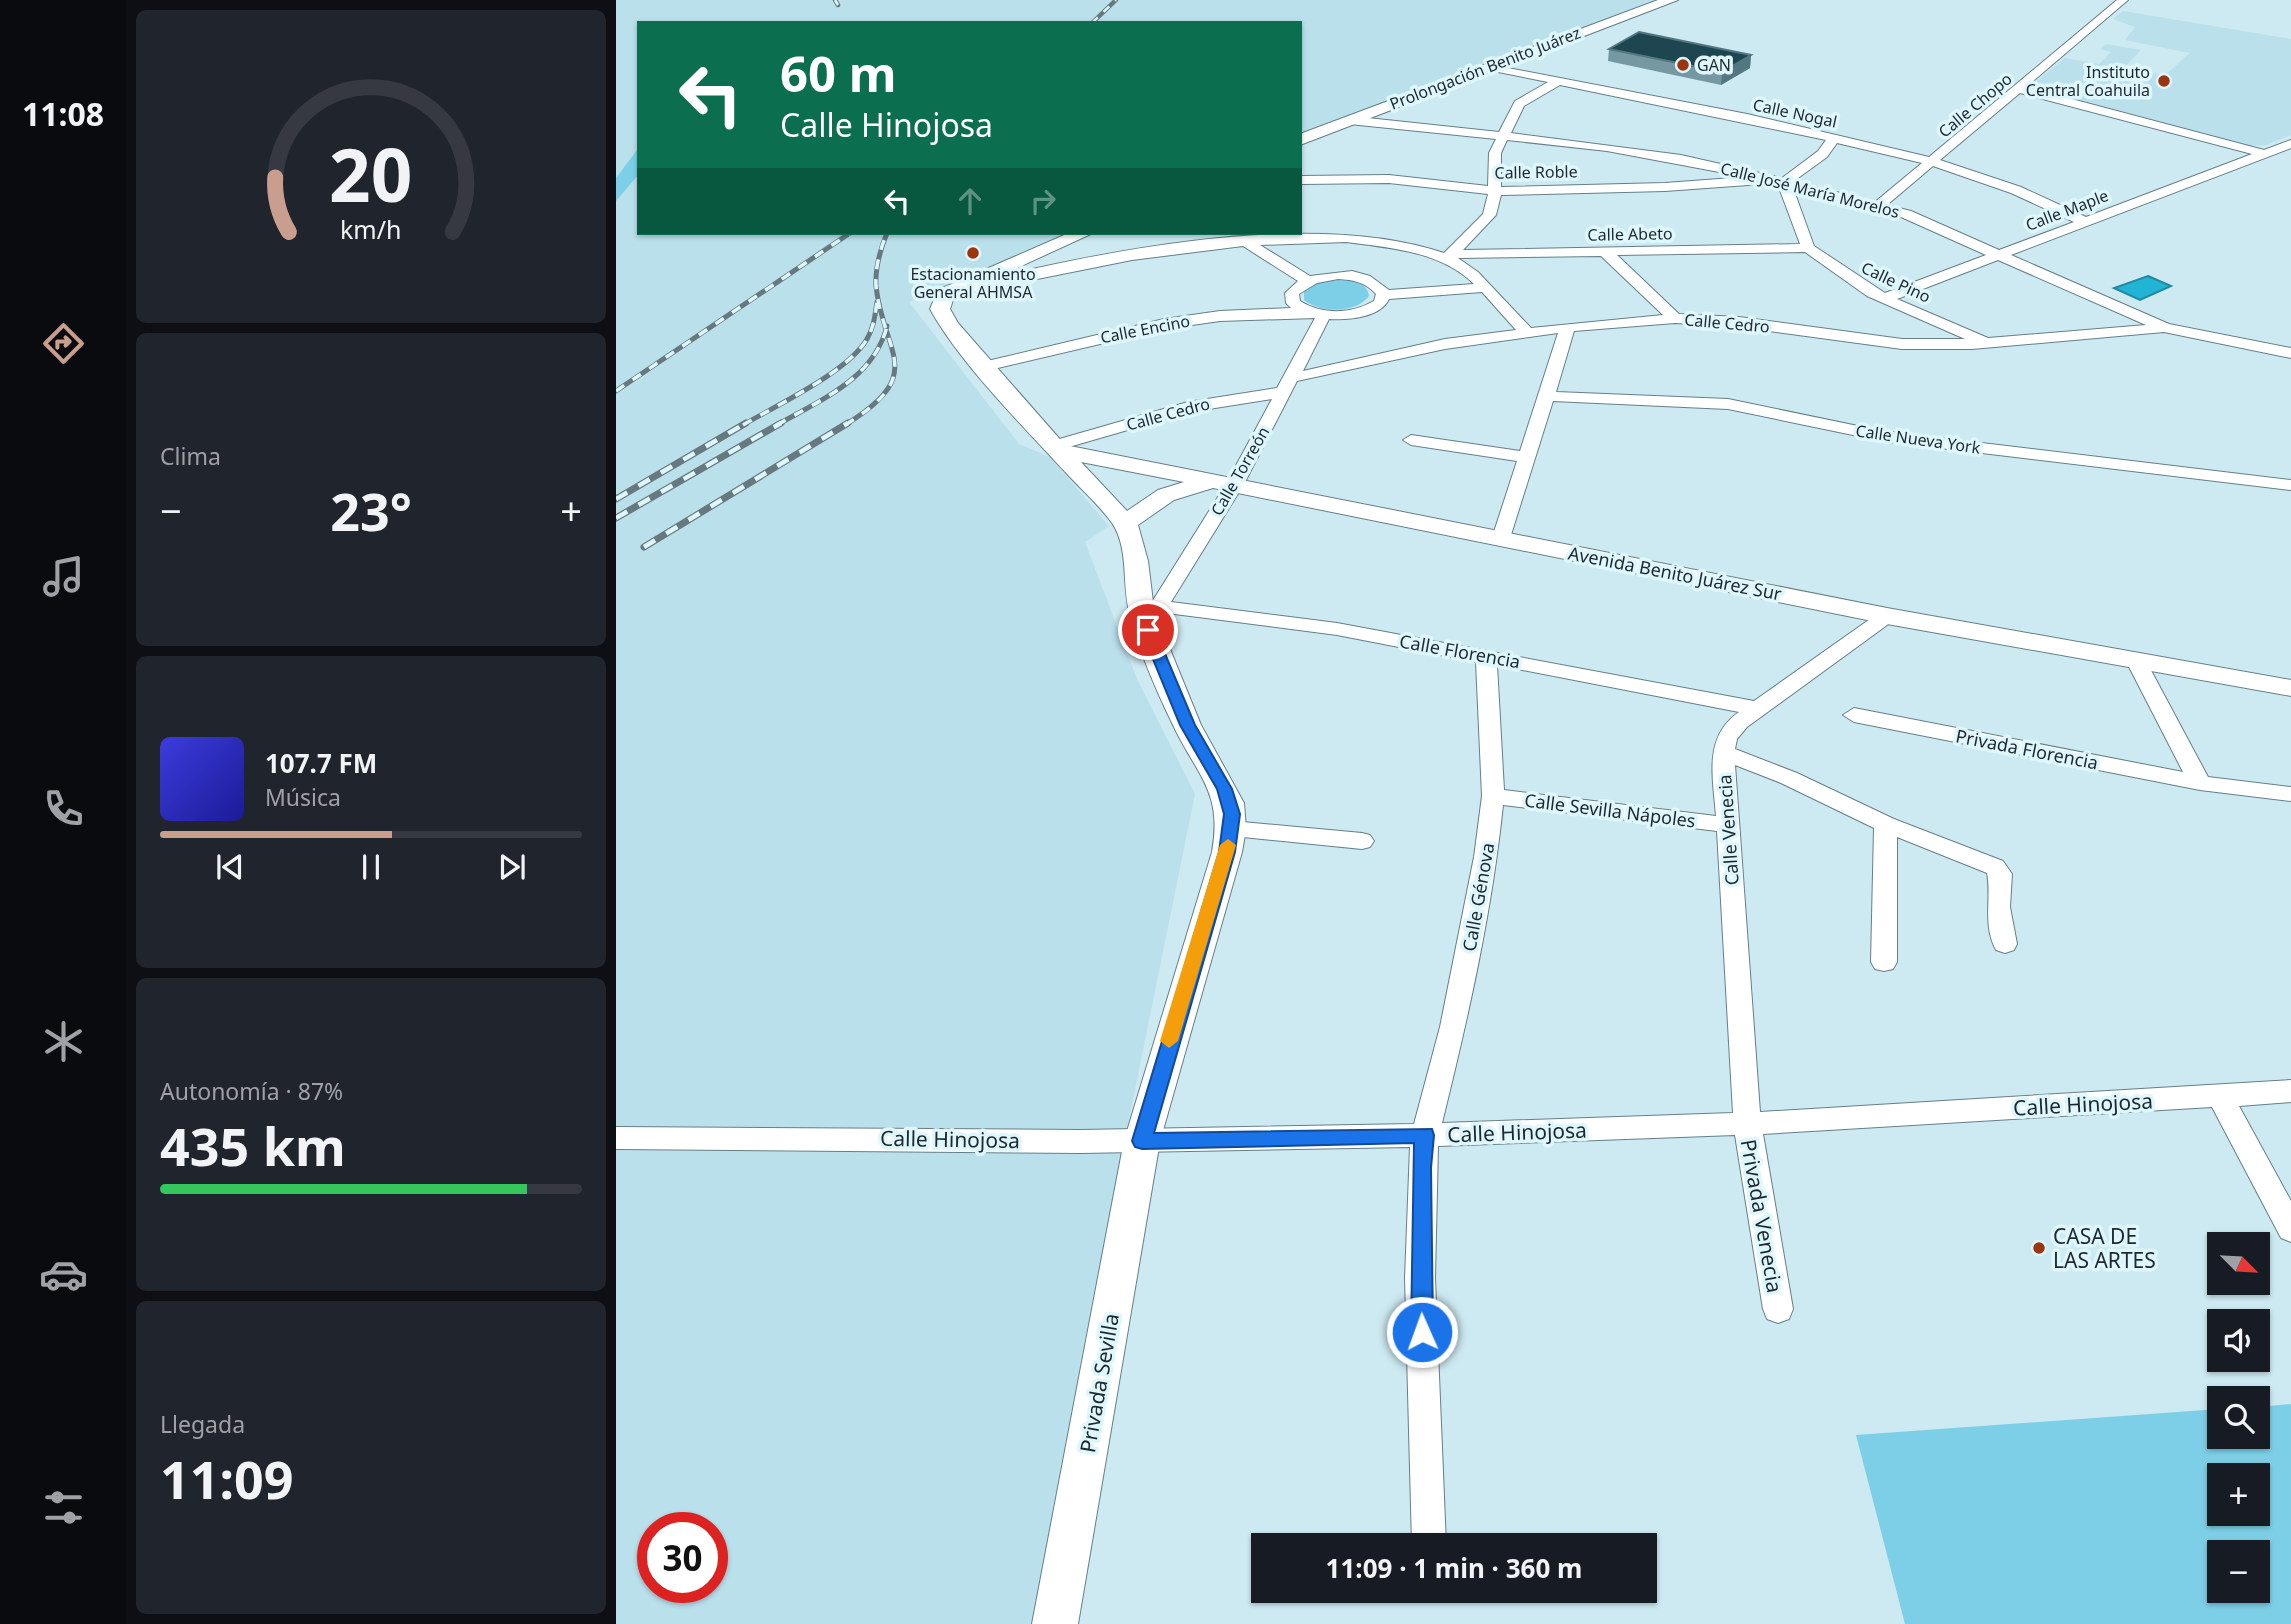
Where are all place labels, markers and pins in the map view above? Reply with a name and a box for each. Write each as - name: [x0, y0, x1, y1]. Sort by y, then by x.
- place label: GAN: [1697, 54, 1731, 76]
- marker: GAN: [1675, 57, 1691, 73]
- place label: Instituto Central Coahuila: [2026, 61, 2150, 101]
- marker: Instituto Central Coahuila: [2156, 73, 2172, 89]
- marker: Estacionamiento General AHMSA: [965, 245, 981, 261]
- place label: Estacionamiento General AHMSA: [910, 263, 1036, 303]
- pin: [1118, 600, 1178, 660]
- place label: CASA DE LAS ARTES: [2053, 1222, 2156, 1274]
- marker: CASA DE LAS ARTES: [2031, 1240, 2047, 1256]

